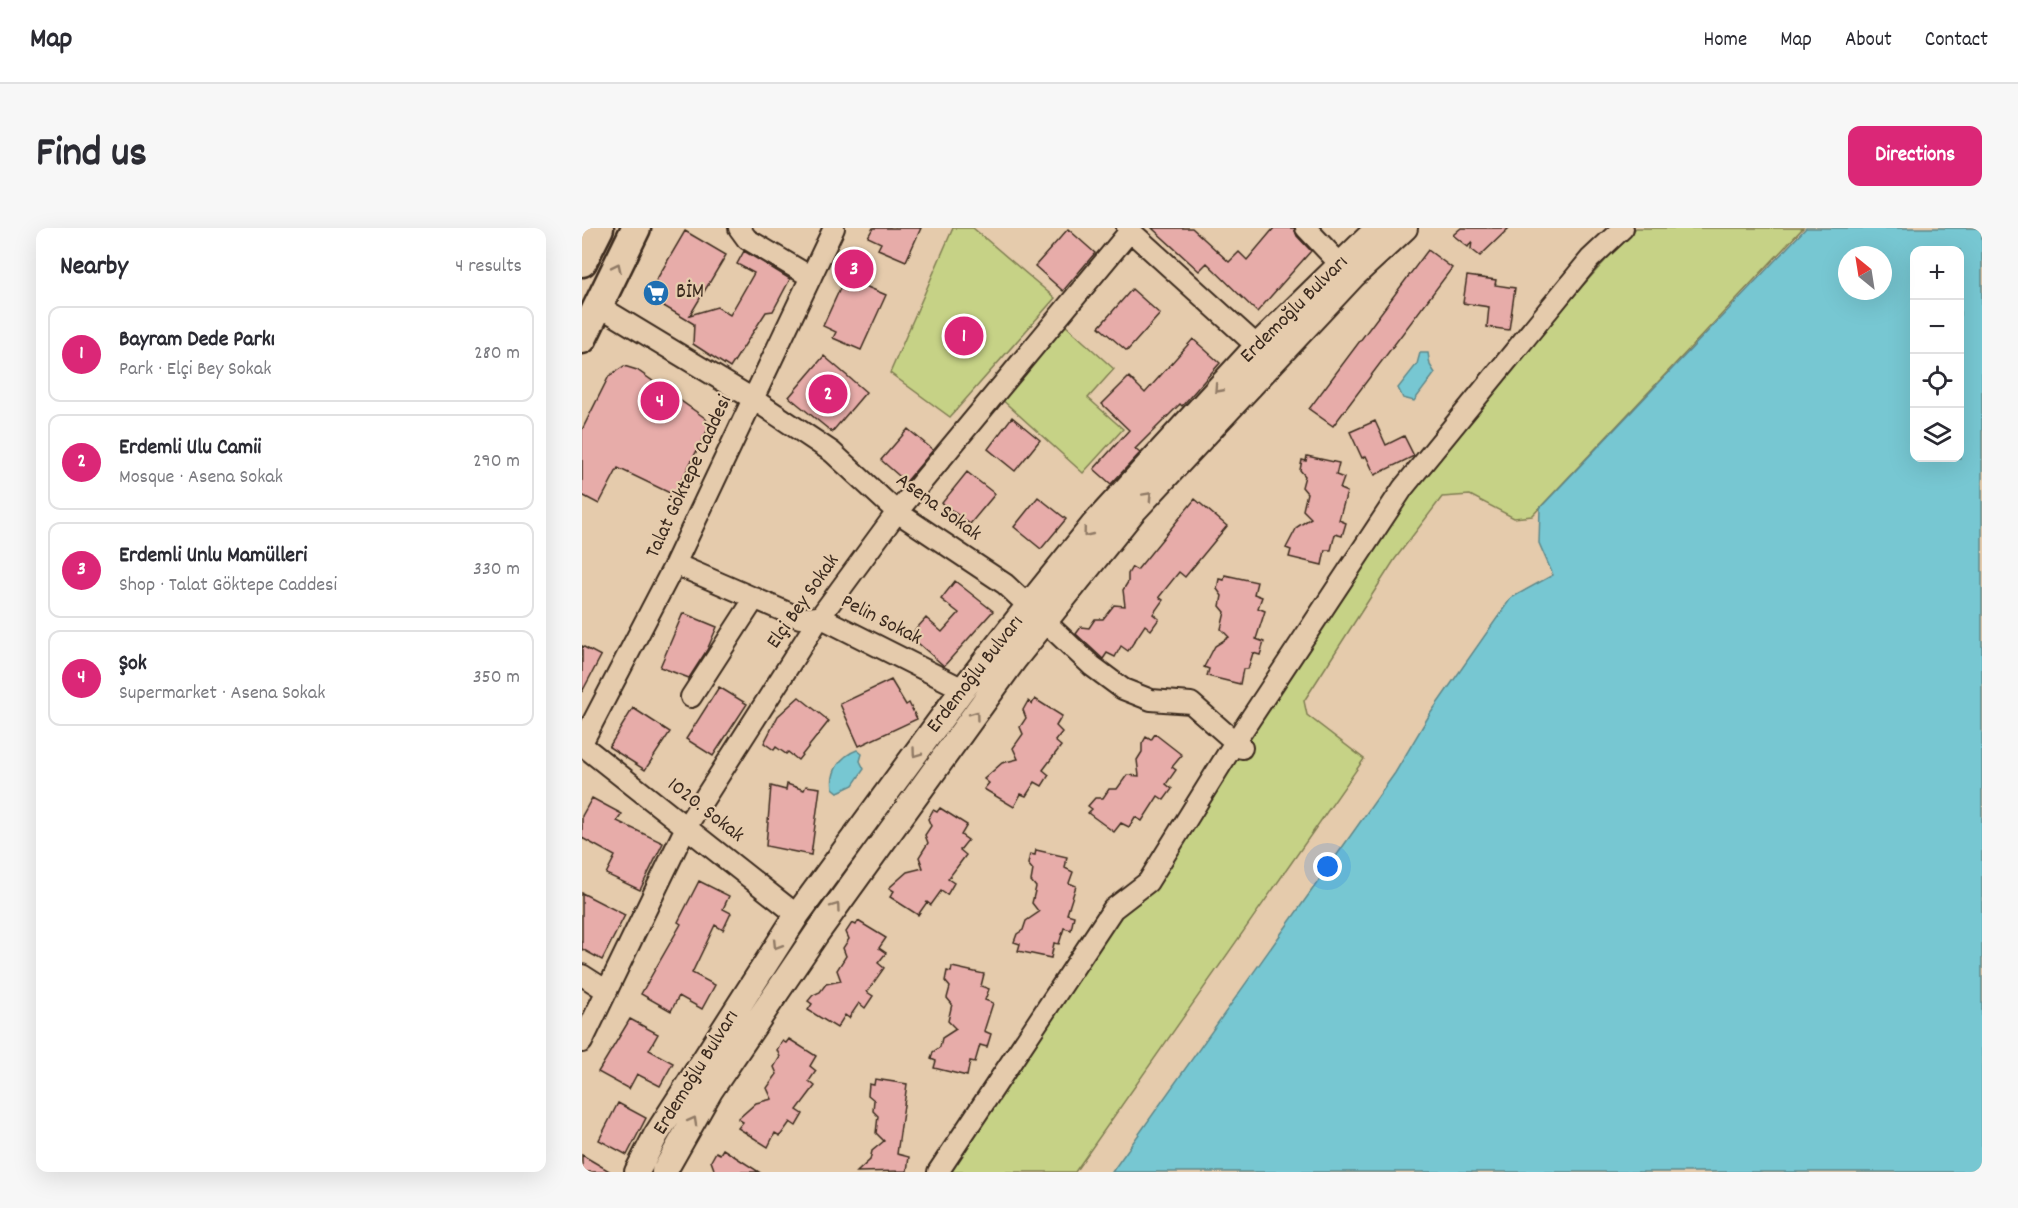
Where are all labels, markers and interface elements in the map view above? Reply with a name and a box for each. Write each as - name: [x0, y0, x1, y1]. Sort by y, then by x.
- text: Map: [30, 21, 72, 61]
- text: Home: [1703, 26, 1747, 56]
- text: Map: [1780, 26, 1812, 56]
- text: About: [1845, 26, 1892, 56]
- text: Contact: [1925, 26, 1988, 56]
- text: Find us: [36, 126, 147, 186]
- button: Directions: [1848, 126, 1982, 186]
- pin: 3: [834, 246, 874, 291]
- north arrow: [1838, 246, 1892, 300]
- map controls: [1910, 246, 1964, 462]
- button: +: [1910, 246, 1964, 300]
- text: Nearby: [60, 249, 128, 286]
- street label: Erdemoğlu Bulvarı: [1234, 249, 1356, 371]
- text: 4 results: [455, 253, 522, 281]
- one-way arrow: [610, 263, 622, 274]
- supermarket icon: BİM: [641, 278, 671, 308]
- place label: BİM: [676, 278, 704, 308]
- button: −: [1910, 300, 1964, 354]
- pin: 1: [944, 314, 983, 358]
- text: Bayram Dede Parkı: [119, 325, 275, 356]
- text: 1: [79, 340, 84, 368]
- text: 280 m: [474, 340, 520, 368]
- button: locate: [1910, 354, 1964, 408]
- text: Park · Elçi Bey Sokak: [119, 356, 271, 384]
- pin: 2: [808, 372, 848, 416]
- pin: 4: [640, 378, 680, 423]
- one-way arrow: [1214, 382, 1225, 392]
- street label: Talat Göktepe Caddesi: [639, 390, 741, 563]
- button: layers: [1910, 408, 1964, 462]
- text: Erdemli Ulu Camii: [119, 433, 261, 464]
- text: 2: [77, 448, 86, 476]
- text: 290 m: [473, 448, 520, 476]
- text: Mosque · Asena Sokak: [119, 464, 283, 492]
- street label: Asena Sokak: [889, 467, 987, 549]
- one-way arrow: [1141, 492, 1152, 503]
- one-way arrow: [1083, 526, 1094, 537]
- text: Erdemli Unlu Mamülleri: [119, 541, 307, 572]
- street label: Elçi Bey Sokak: [760, 548, 848, 656]
- text: 3: [77, 556, 86, 584]
- text: 330 m: [473, 556, 520, 584]
- text: Shop · Talat Göktepe Caddesi: [119, 572, 337, 600]
- street label: Pelin Sokak: [835, 588, 927, 654]
- street label: Erdemoğlu Bulvarı: [920, 610, 1032, 740]
- text: Şok: [119, 649, 147, 680]
- text: 4: [77, 664, 86, 692]
- text: 350 m: [473, 664, 520, 692]
- text: Supermarket · Asena Sokak: [119, 680, 325, 708]
- one-way arrow: [968, 710, 979, 721]
- one-way arrow: [912, 747, 923, 758]
- street label: 1020. Sokak: [660, 771, 750, 851]
- your location: [1313, 852, 1342, 881]
- one-way arrow: [829, 902, 840, 913]
- one-way arrow: [774, 939, 785, 950]
- street label: Erdemoğlu Bulvarı: [647, 1005, 747, 1141]
- one-way arrow: [686, 1117, 697, 1127]

